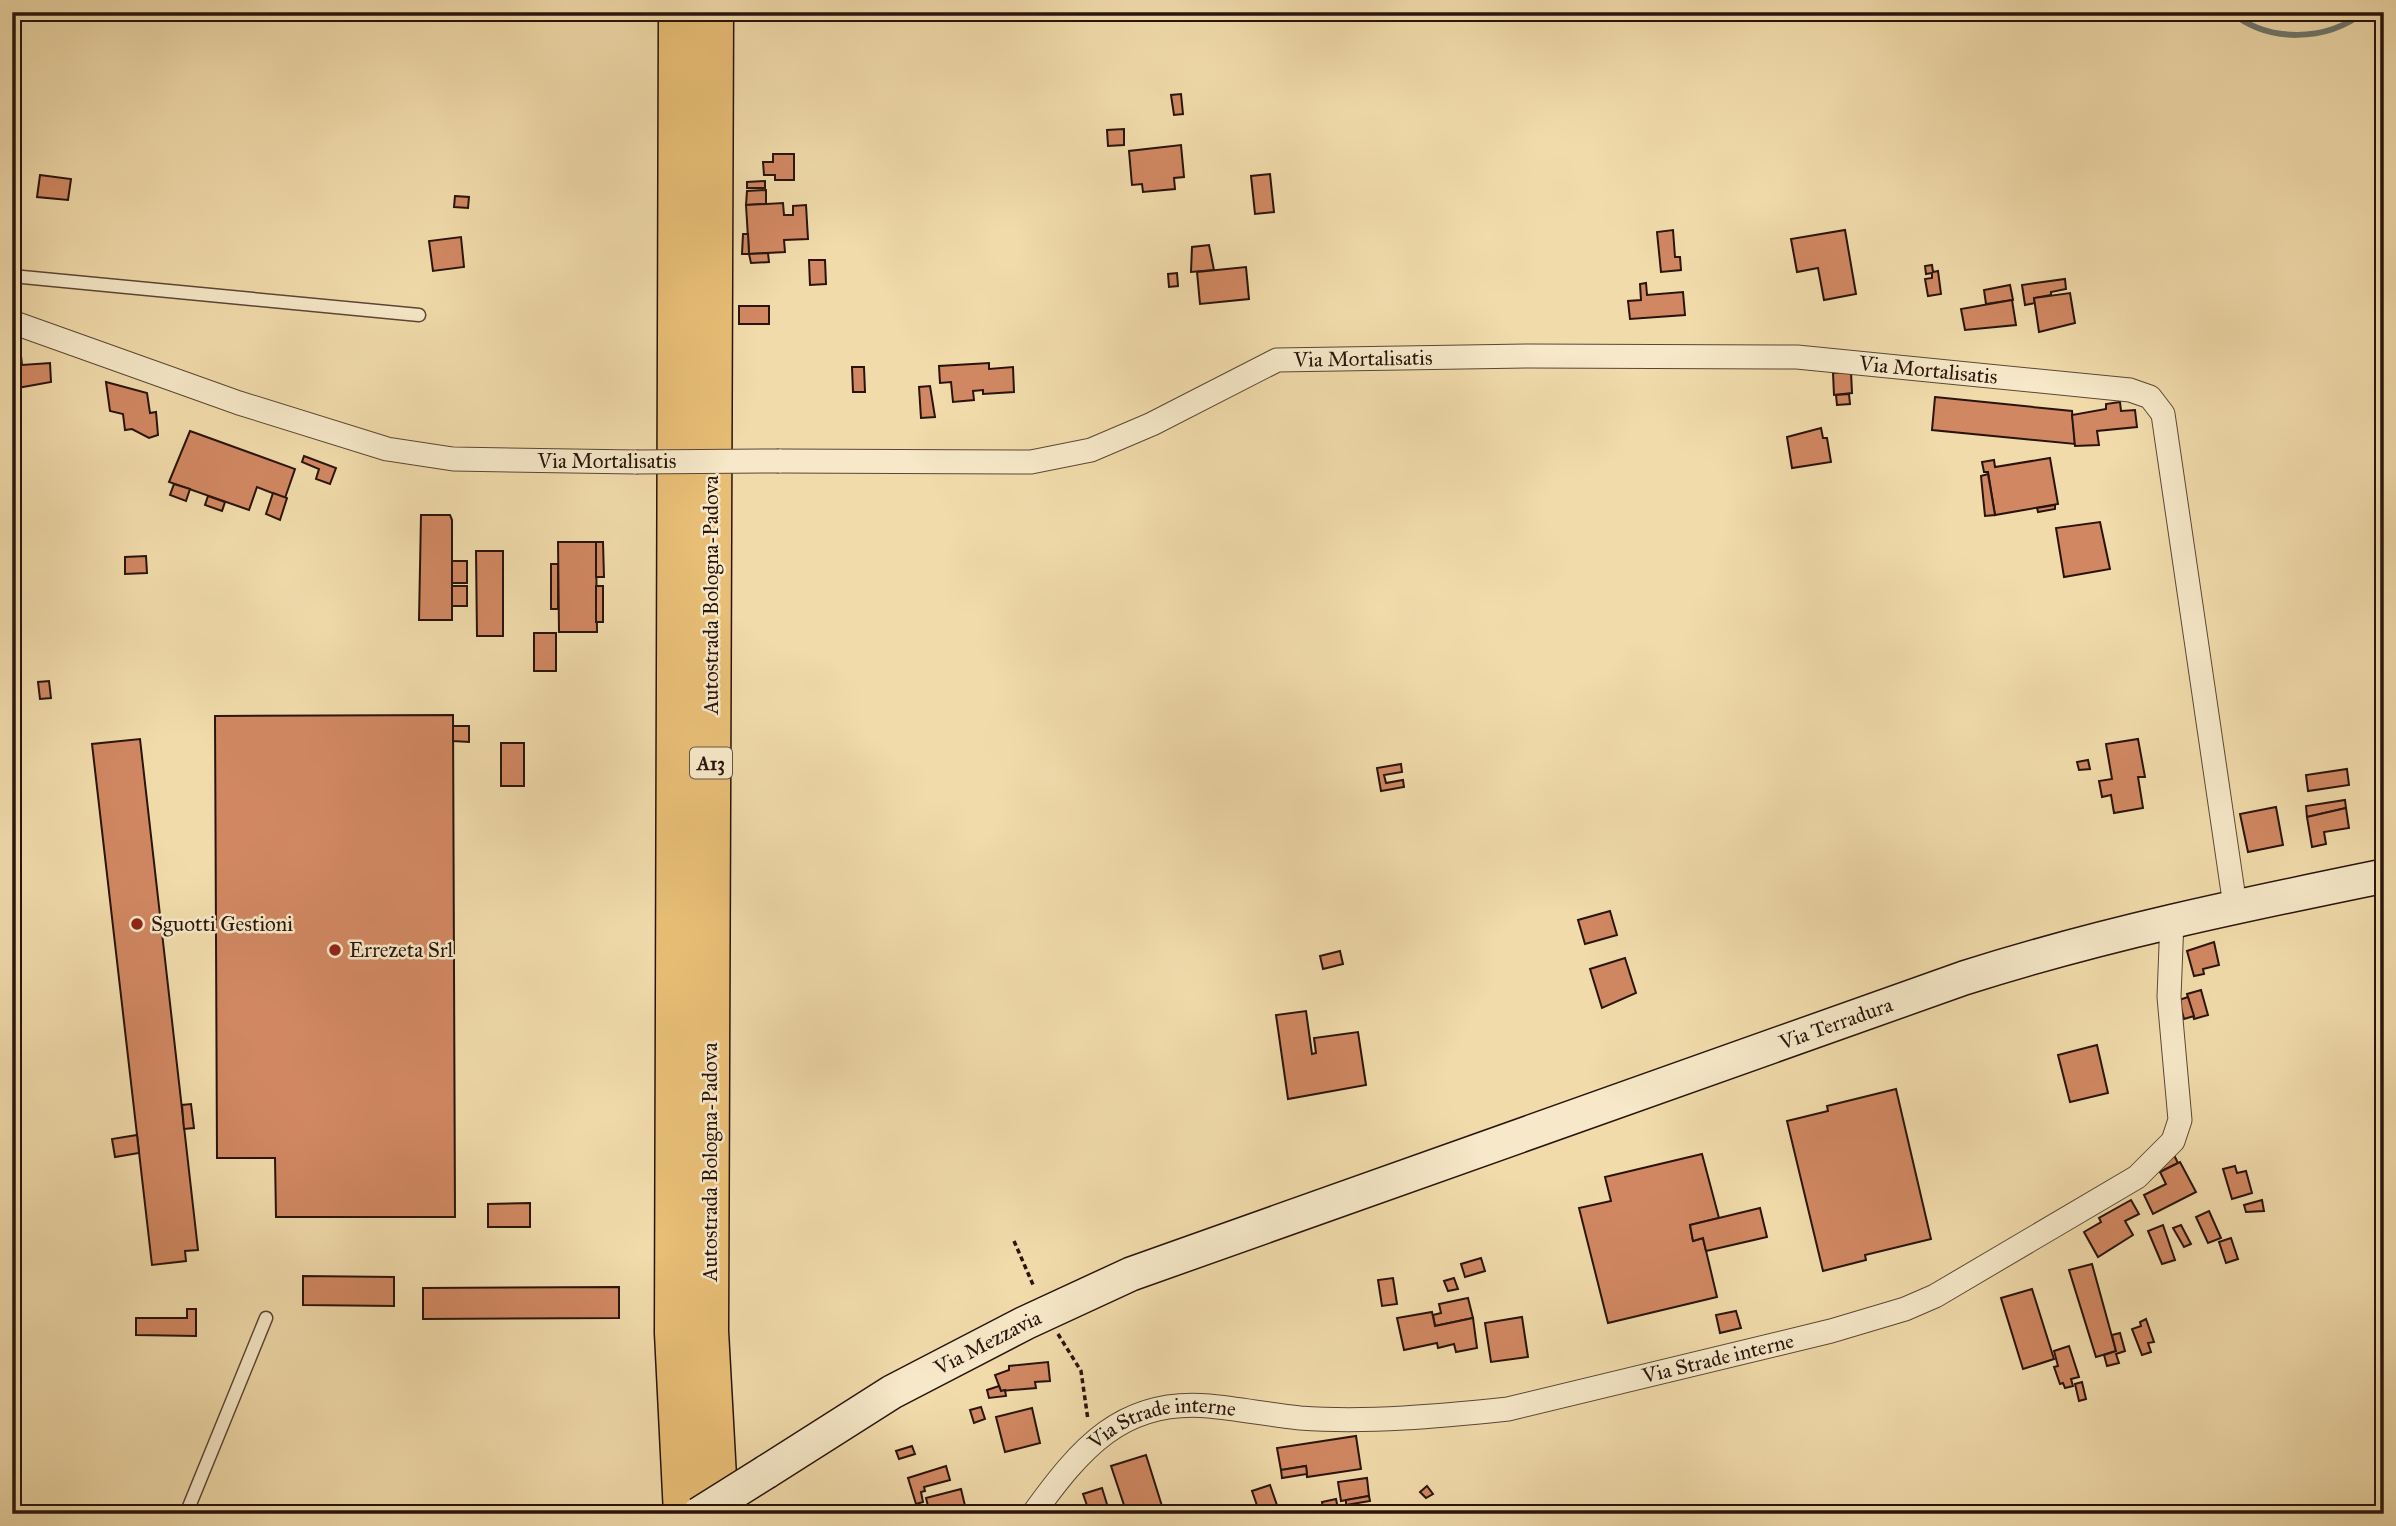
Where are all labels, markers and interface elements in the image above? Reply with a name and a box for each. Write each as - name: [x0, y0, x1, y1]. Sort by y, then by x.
- street label: Via Mortalisatis: [1292, 345, 1433, 373]
- street label: Via Mortalisatis: [1857, 350, 1999, 390]
- street label: Via Mortalisatis: [537, 448, 676, 474]
- street label: Autostrada Bologna-Padova: [698, 475, 724, 716]
- road number: A13: [690, 748, 732, 778]
- place label: Sguotti Gestioni: [151, 911, 293, 937]
- marker: Sguotti Gestioni: [129, 916, 145, 932]
- place label: Errezeta Srl: [349, 937, 454, 963]
- marker: Errezeta Srl: [327, 942, 343, 958]
- street label: Via Terradura: [1775, 991, 1896, 1056]
- street label: Autostrada Bologna-Padova: [697, 1042, 723, 1283]
- street label: Via Mezzavia: [929, 1304, 1045, 1381]
- street label: Via Strade interne: [1639, 1327, 1797, 1389]
- street label: Via Strade interne: [1082, 1392, 1238, 1455]

